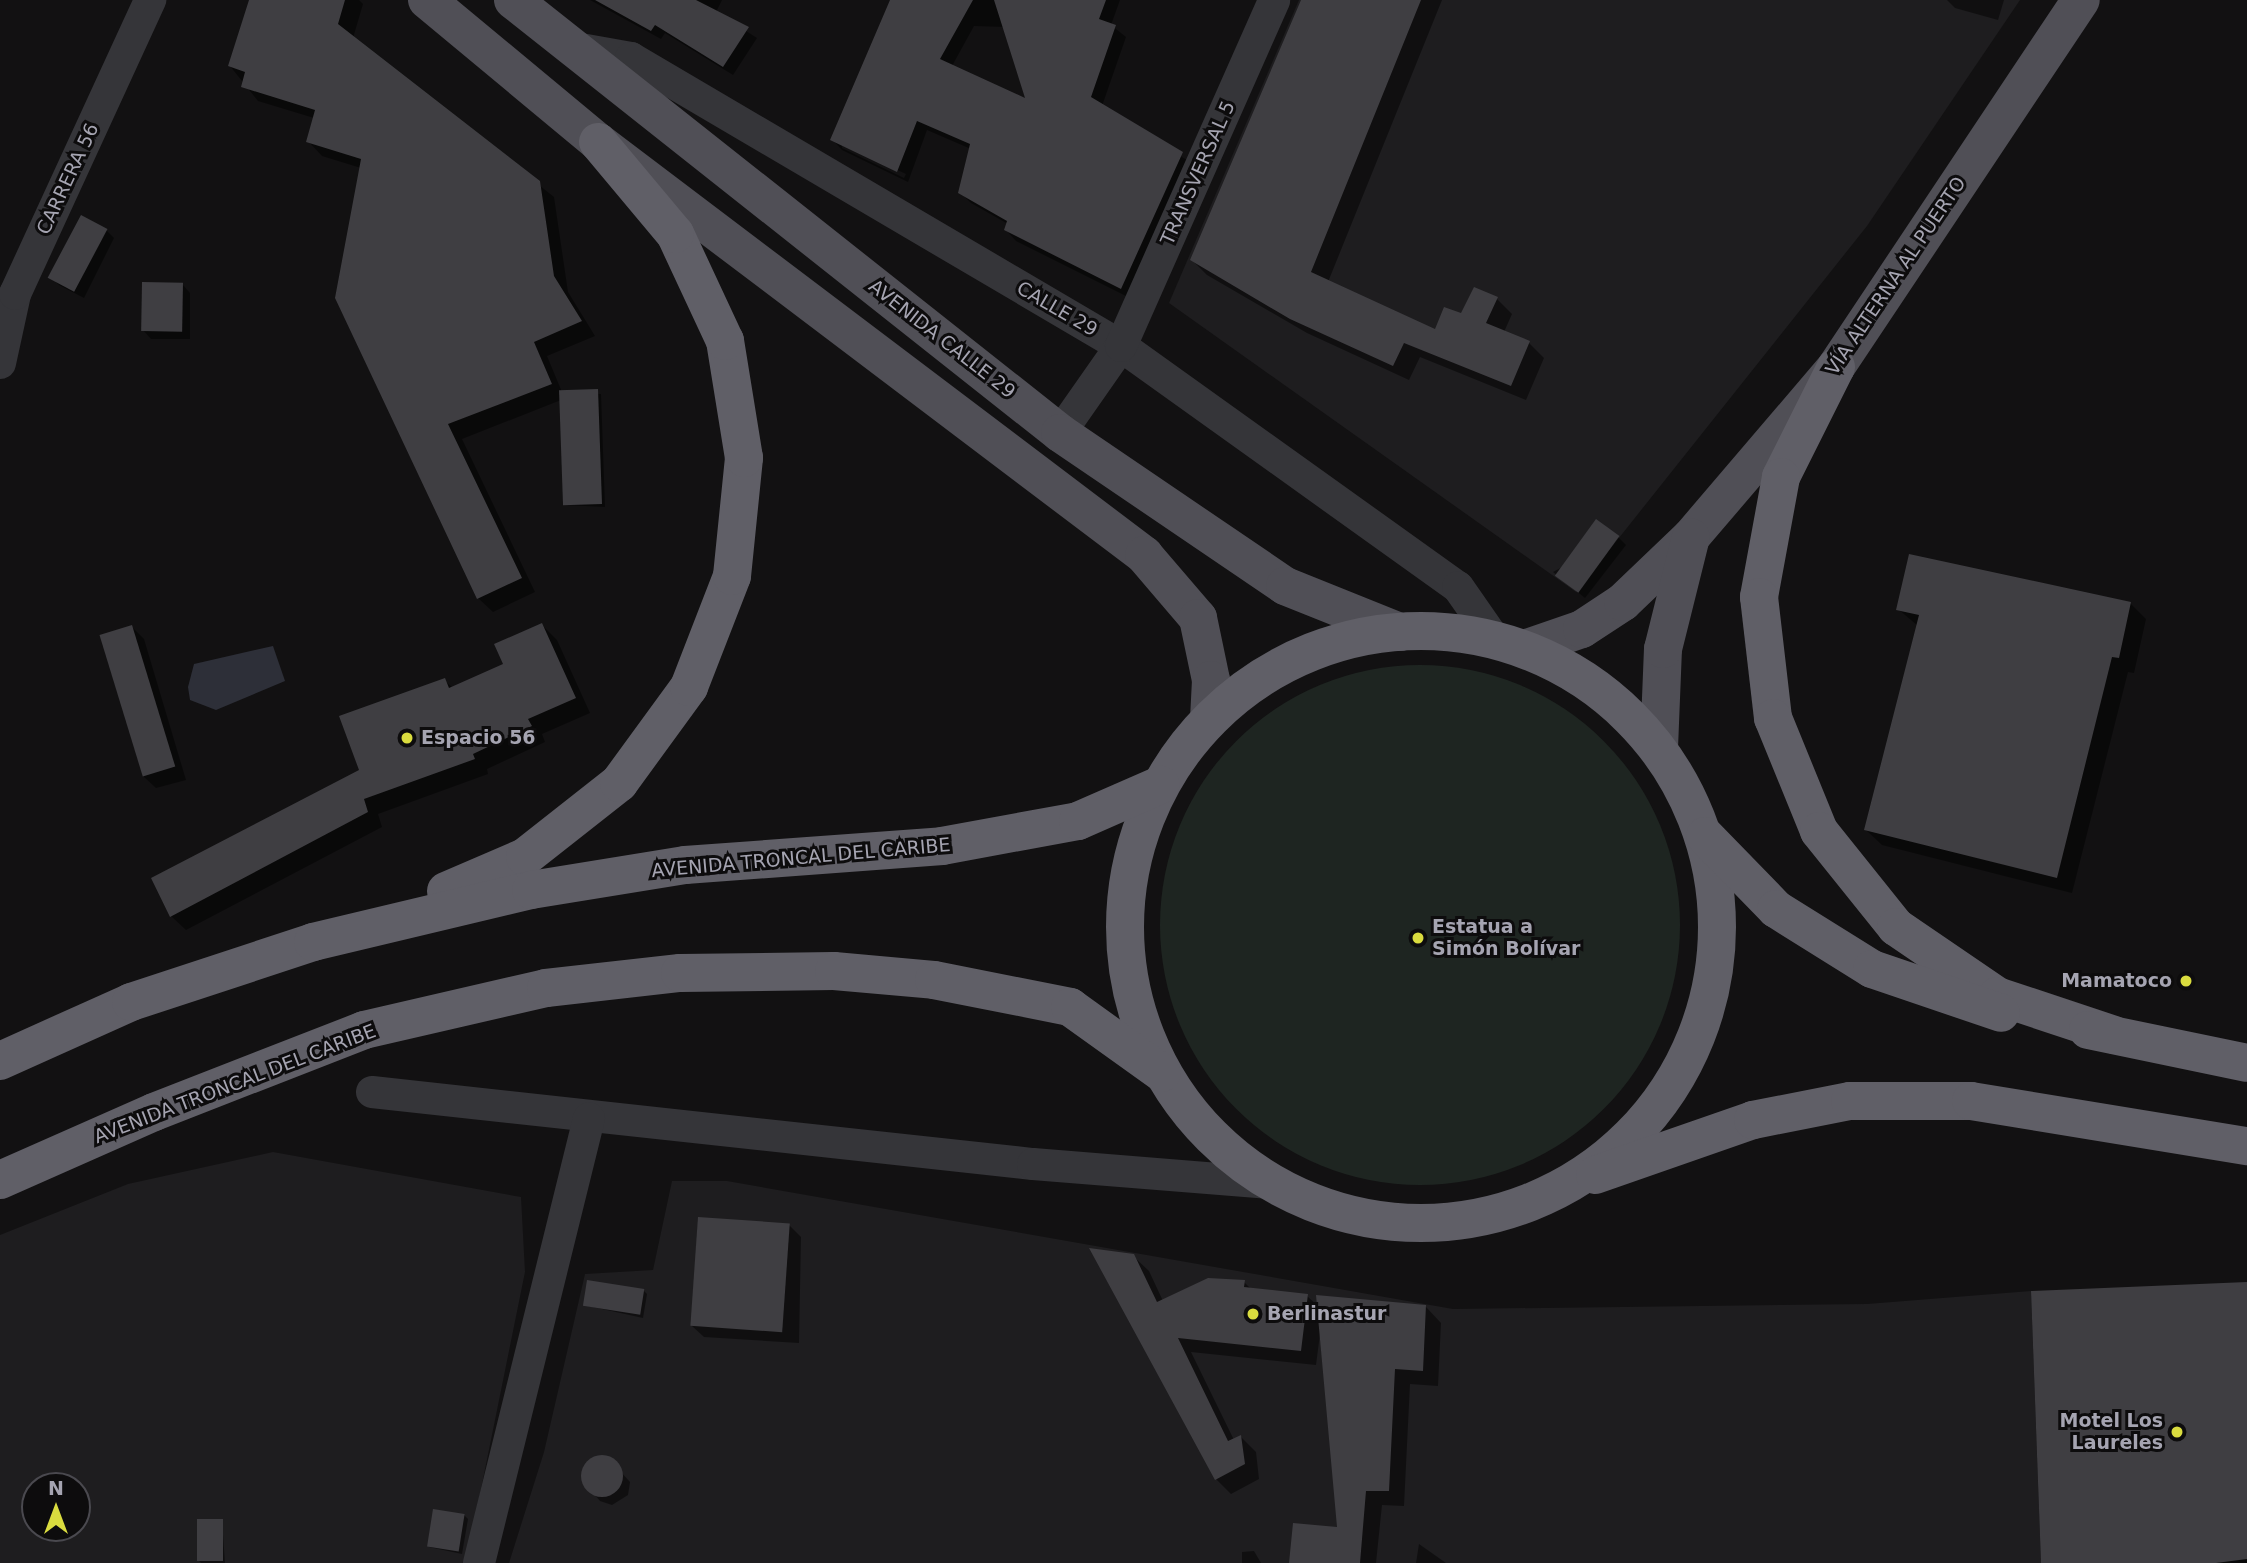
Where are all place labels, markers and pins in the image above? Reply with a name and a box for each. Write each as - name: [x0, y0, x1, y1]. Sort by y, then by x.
- place label: Espacio 56: [421, 727, 536, 749]
- marker: Espacio 56: [399, 730, 415, 746]
- place label: Estatua a Simón Bolívar: [1432, 916, 1580, 960]
- marker: Estatua a Simón Bolívar: [1410, 930, 1426, 946]
- place label: Mamatoco: [2061, 970, 2172, 992]
- marker: Mamatoco: [2178, 973, 2194, 989]
- place label: Berlinastur: [1267, 1303, 1386, 1325]
- marker: Berlinastur: [1245, 1306, 1261, 1322]
- place label: Motel Los Laureles: [2059, 1410, 2163, 1454]
- marker: Motel Los Laureles: [2169, 1424, 2185, 1440]

